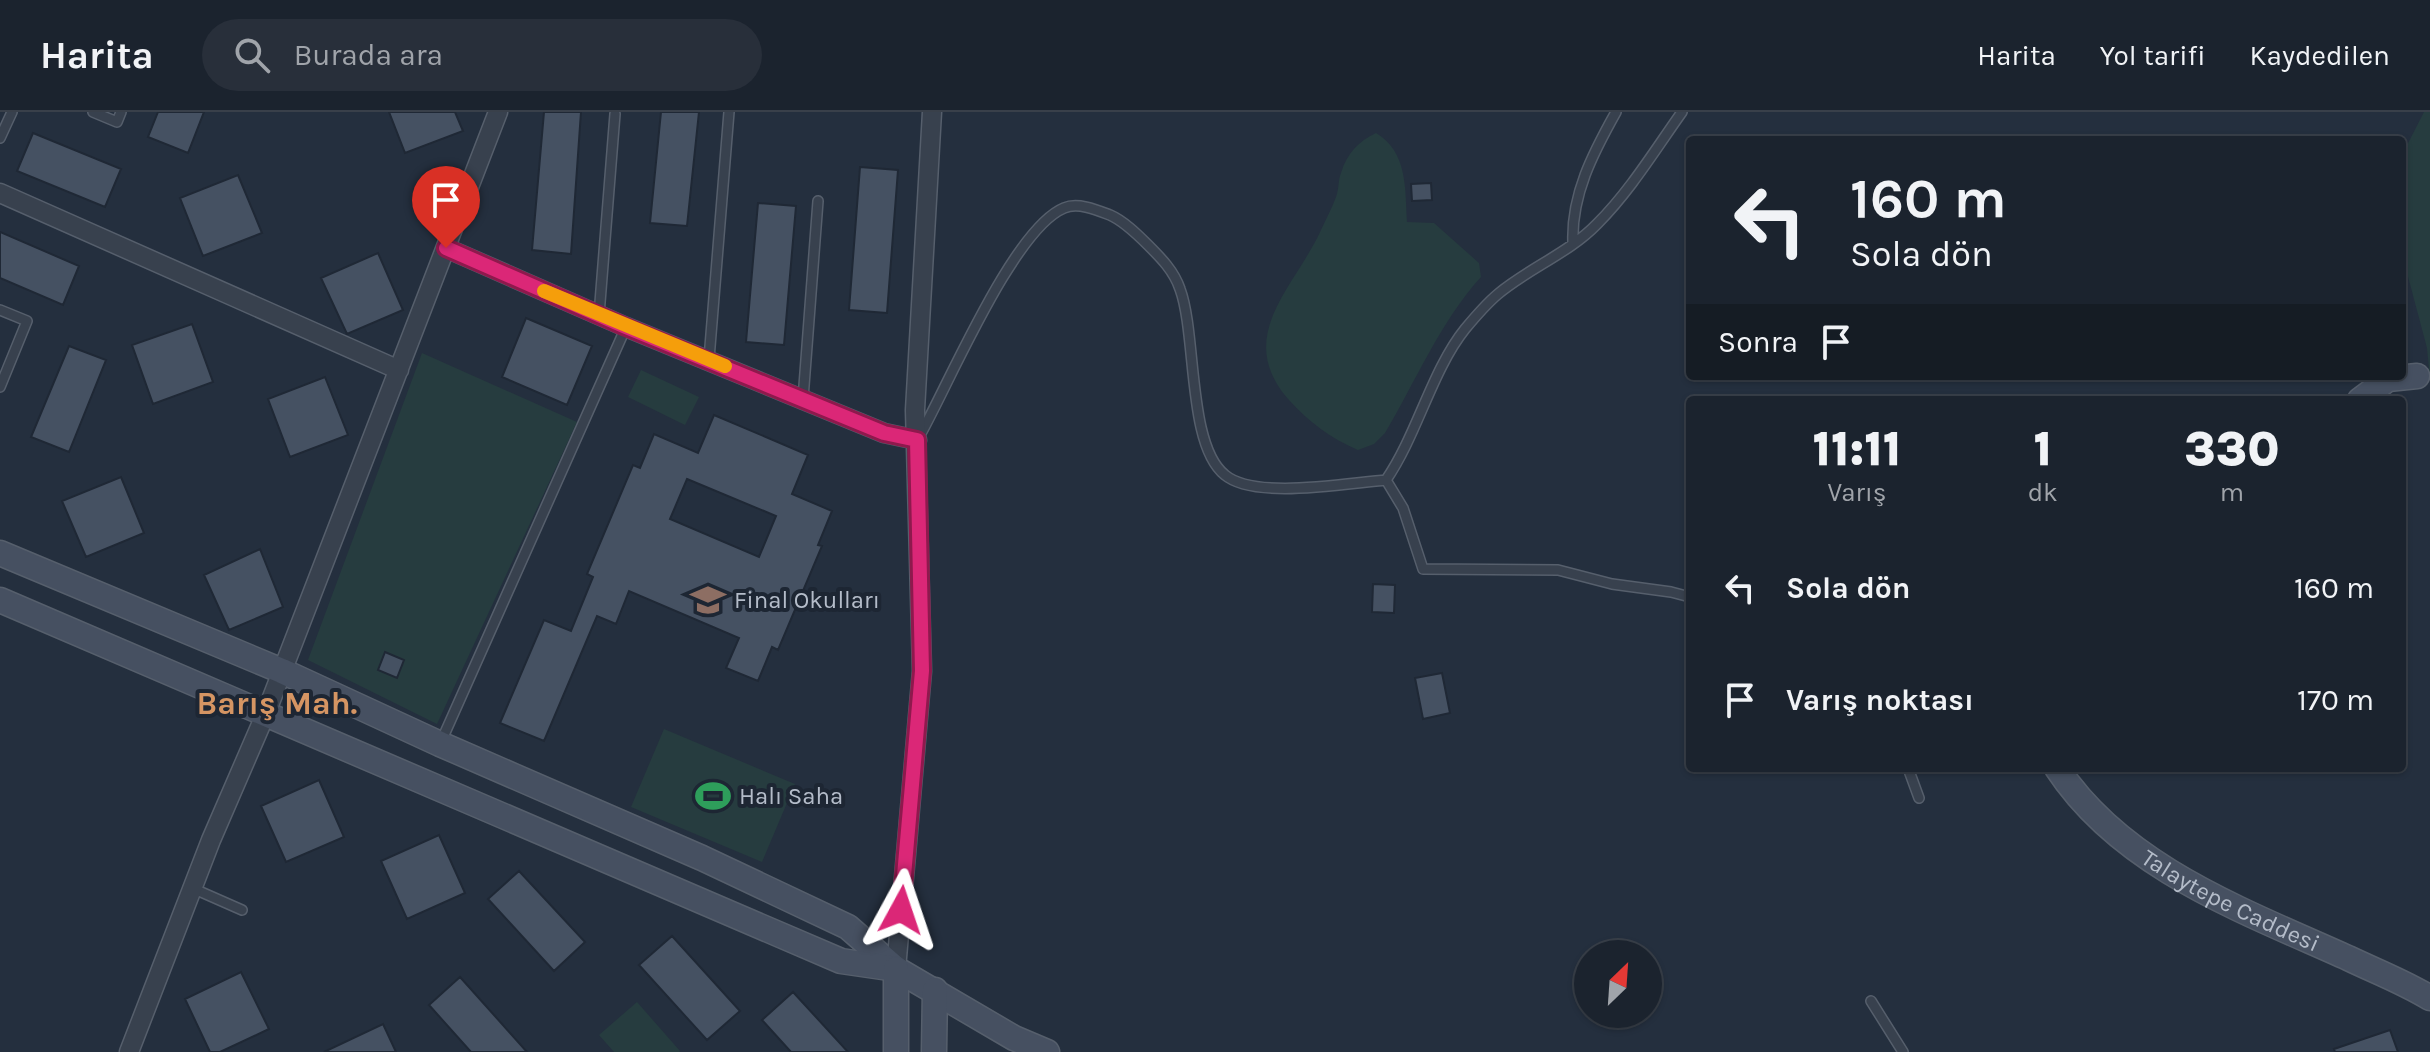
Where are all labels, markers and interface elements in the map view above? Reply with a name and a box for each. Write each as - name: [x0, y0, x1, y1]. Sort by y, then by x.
- search box: [202, 19, 762, 91]
- text: Harita: [40, 33, 154, 78]
- icon: search: [230, 33, 274, 77]
- text: Burada ara: [294, 37, 443, 73]
- text: Harita: [1977, 39, 2056, 72]
- text: Yol tarifi: [2100, 39, 2206, 72]
- text: Kaydedilen: [2250, 39, 2390, 72]
- pin: [412, 166, 480, 248]
- text: 160 m: [1850, 166, 2007, 231]
- icon: left: [1718, 168, 1822, 272]
- icon: arrive: [424, 178, 468, 222]
- text: Sola dön: [1850, 233, 1993, 275]
- icon: arrive: [1814, 320, 1858, 364]
- text: Sonra: [1718, 324, 1798, 360]
- text: 11:11: [1813, 421, 1901, 477]
- text: 1: [2033, 421, 2052, 477]
- text: 330: [2184, 421, 2279, 477]
- text: Varış: [1827, 477, 1886, 508]
- text: dk: [2028, 477, 2058, 508]
- text: m: [2220, 477, 2244, 508]
- icon: left: [1718, 566, 1762, 610]
- text: Sola dön: [1786, 570, 1910, 606]
- text: 160 m: [2294, 570, 2374, 606]
- school or university icon: Final Okulları: [689, 581, 727, 619]
- place label: Final Okulları: [734, 586, 880, 614]
- icon: arrive: [1718, 678, 1762, 722]
- text: Varış noktası: [1786, 682, 1974, 718]
- text: 170 m: [2297, 682, 2374, 718]
- district label: Barış Mah.: [196, 685, 358, 722]
- sports icon: Halı Saha: [694, 777, 732, 815]
- place label: Halı Saha: [739, 782, 843, 810]
- street label: Talaytepe Caddesi: [2136, 844, 2324, 958]
- position arrow: [859, 868, 943, 952]
- north arrow: [1574, 940, 1662, 1028]
- map controls: [1574, 940, 1662, 1028]

